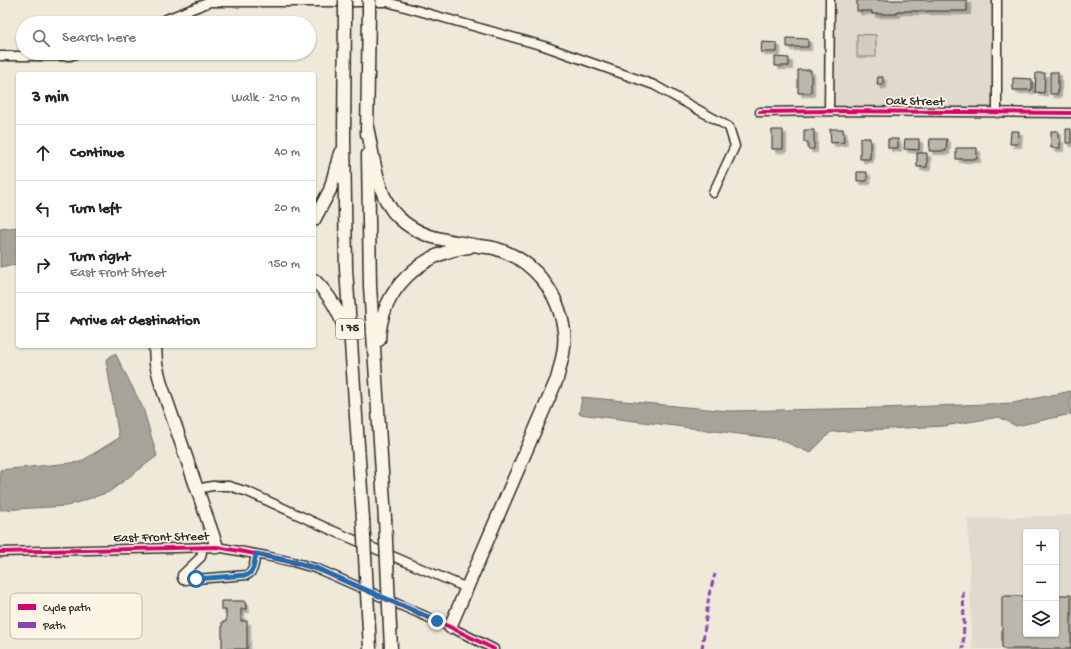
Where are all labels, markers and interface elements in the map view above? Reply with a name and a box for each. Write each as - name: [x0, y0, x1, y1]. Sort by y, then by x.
- search box: [16, 16, 316, 60]
- icon: search: [30, 27, 52, 49]
- text: Search here: [62, 29, 136, 47]
- text: 3 min: [32, 88, 69, 108]
- text: Walk · 210 m: [232, 91, 300, 106]
- street label: Oak Street: [886, 94, 946, 110]
- icon: ahead: [32, 142, 54, 164]
- text: Continue: [70, 144, 124, 162]
- text: 40 m: [274, 145, 300, 160]
- icon: left: [32, 198, 54, 220]
- text: Turn left: [70, 200, 121, 218]
- text: 20 m: [274, 201, 300, 216]
- text: Turn right: [70, 248, 130, 266]
- icon: right: [32, 254, 54, 276]
- text: 150 m: [268, 257, 300, 272]
- text: East Front Street: [70, 266, 166, 281]
- icon: arrive: [32, 310, 54, 332]
- text: Arrive at destination: [70, 312, 200, 330]
- road number: I 75: [336, 319, 364, 339]
- map controls: [1023, 529, 1059, 637]
- button: +: [1023, 529, 1059, 565]
- street label: East Front Street: [113, 530, 211, 546]
- button: −: [1023, 565, 1059, 601]
- route start: [187, 570, 205, 588]
- legend: [10, 593, 142, 639]
- button: layers: [1023, 601, 1059, 637]
- text: Cycle path: [43, 603, 91, 615]
- route end: [428, 612, 446, 630]
- text: Path: [42, 621, 66, 633]

